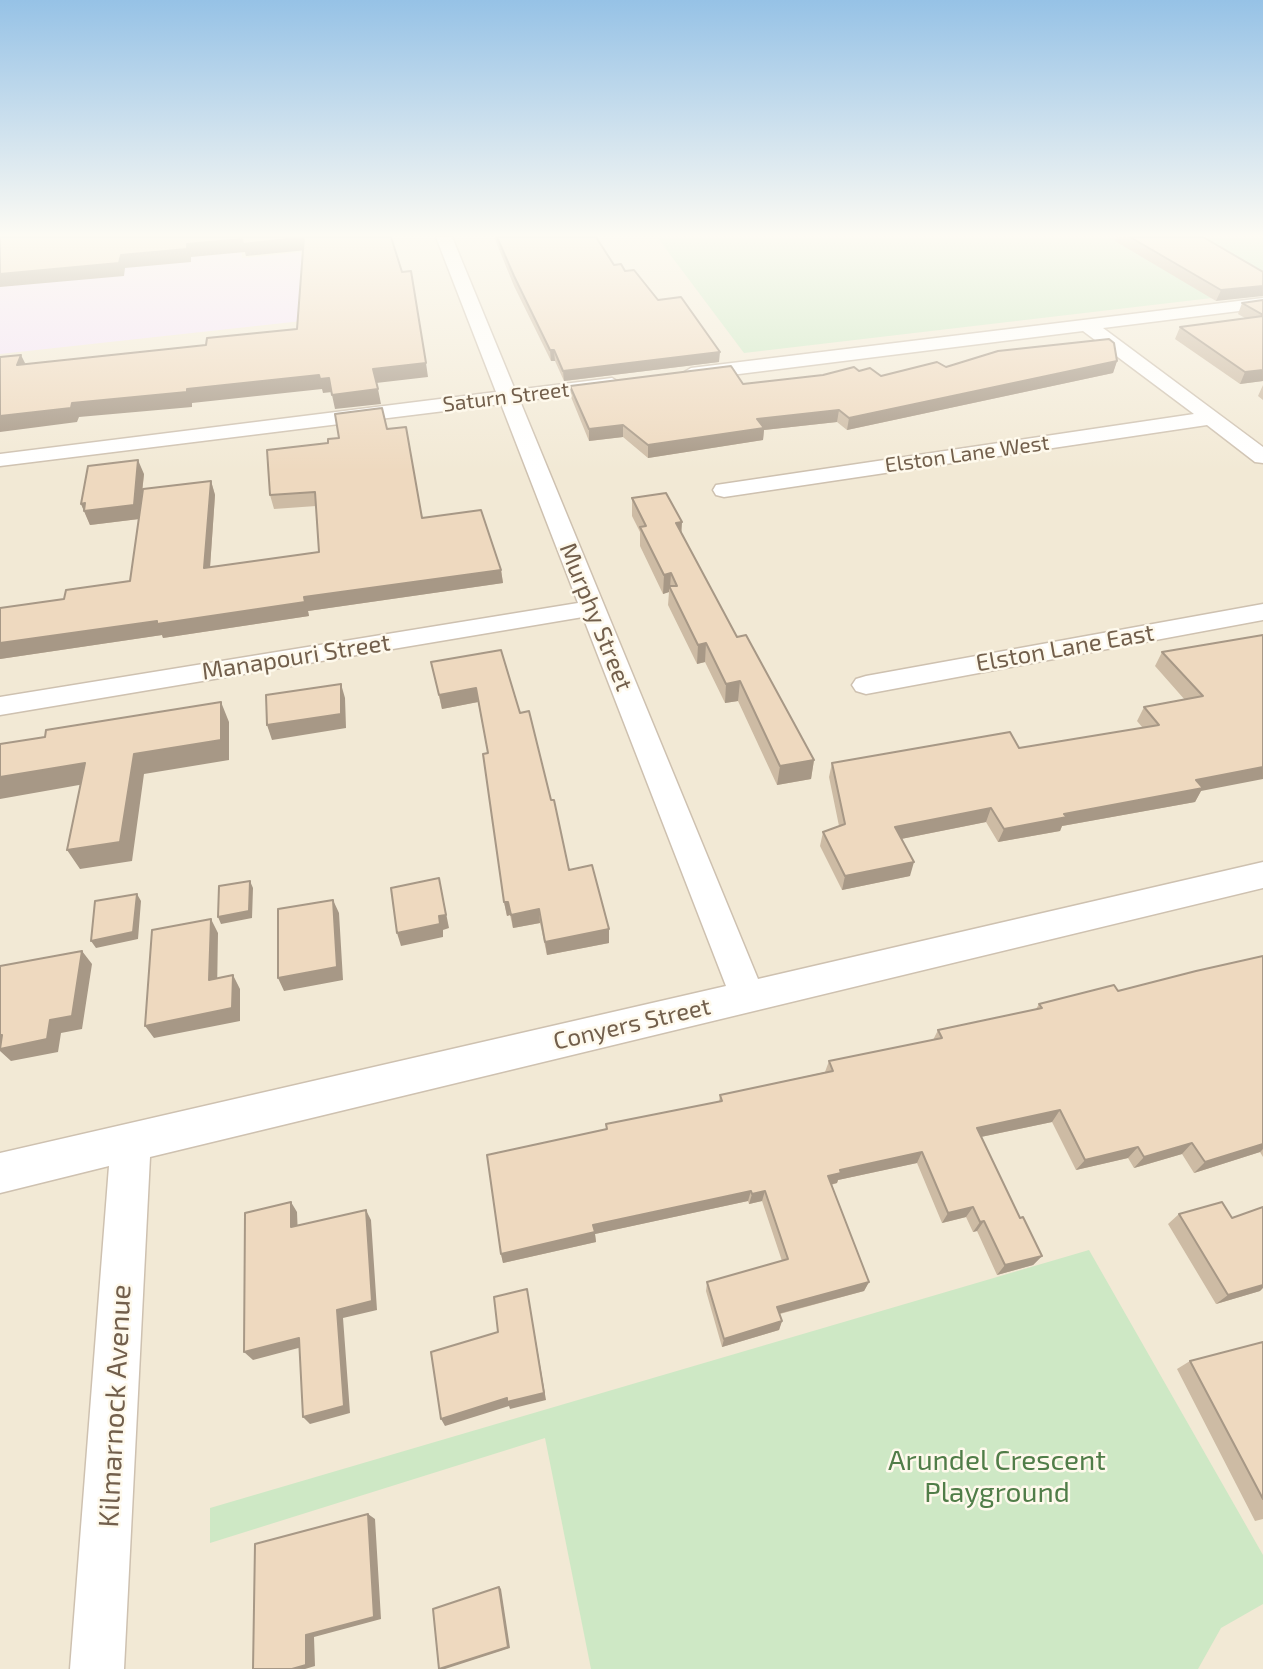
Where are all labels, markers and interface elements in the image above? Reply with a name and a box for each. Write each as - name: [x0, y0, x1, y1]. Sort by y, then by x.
- street label: Saturn Street: [441, 377, 571, 417]
- street label: Elston Lane West: [883, 430, 1051, 478]
- street label: Murphy Street: [553, 539, 639, 695]
- street label: Elston Lane East: [974, 618, 1156, 678]
- street label: Manapouri Street: [200, 628, 392, 686]
- street label: Conyers Street: [551, 992, 713, 1056]
- street label: Kilmarnock Avenue: [92, 1284, 138, 1528]
- park label: Arundel Crescent Playground: [888, 1444, 1106, 1510]

